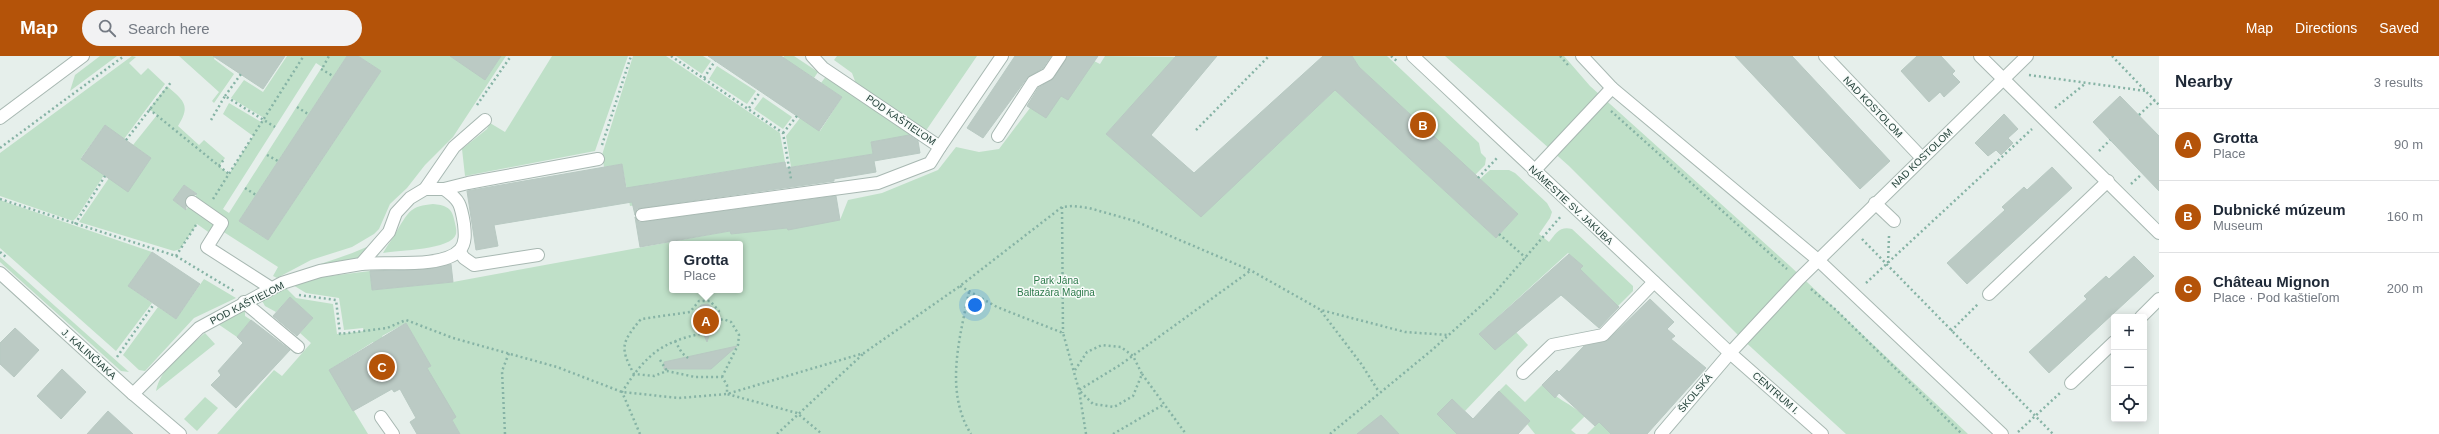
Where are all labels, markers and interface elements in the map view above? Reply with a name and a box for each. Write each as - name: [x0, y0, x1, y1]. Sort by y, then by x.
- search box: [82, 10, 362, 46]
- text: Map: [20, 17, 58, 38]
- icon: search: [96, 17, 118, 39]
- text: Search here: [128, 20, 210, 37]
- text: Map: [2246, 20, 2273, 36]
- text: Directions: [2295, 20, 2357, 36]
- text: Saved: [2379, 20, 2419, 36]
- text: Nearby: [2175, 72, 2233, 91]
- street label: NAD KOSTOLOM: [1841, 74, 1905, 140]
- text: 3 results: [2374, 75, 2423, 90]
- street label: POD KAŠTIEĽOM: [864, 92, 938, 147]
- pin: B: [1410, 110, 1436, 140]
- street label: NAD KOSTOLOM: [1889, 126, 1955, 190]
- text: Grotta: [2213, 129, 2258, 146]
- text: A: [2183, 137, 2193, 152]
- text: 90 m: [2394, 137, 2423, 152]
- text: Place: [2213, 146, 2246, 161]
- street label: NÁMESTIE SV. JAKUBA: [1527, 162, 1616, 247]
- text: Dubnické múzeum: [2213, 201, 2346, 218]
- text: B: [2183, 209, 2193, 224]
- text: 160 m: [2387, 209, 2423, 224]
- text: Museum: [2213, 218, 2263, 233]
- popup: [669, 241, 743, 293]
- text: Grotta: [684, 251, 729, 268]
- text: Place: [684, 268, 716, 283]
- text: Château Mignon: [2213, 273, 2330, 290]
- park label: Park Jána Baltazára Magina: [1017, 275, 1095, 298]
- street label: POD KAŠTIEĽOM: [208, 279, 286, 326]
- text: C: [2183, 281, 2193, 296]
- text: 200 m: [2387, 281, 2423, 296]
- text: Place · Pod kaštieľom: [2213, 290, 2340, 305]
- your location: [965, 295, 985, 315]
- pin: A: [693, 306, 719, 336]
- map controls: [2111, 314, 2147, 422]
- button: +: [2111, 314, 2147, 350]
- street label: J. KALINČIAKA: [60, 326, 119, 382]
- button: −: [2111, 350, 2147, 386]
- pin: C: [369, 352, 395, 382]
- street label: CENTRUM I.: [1750, 370, 1802, 416]
- street label: ŠKOLSKÁ: [1675, 371, 1714, 414]
- button: locate: [2111, 386, 2147, 422]

